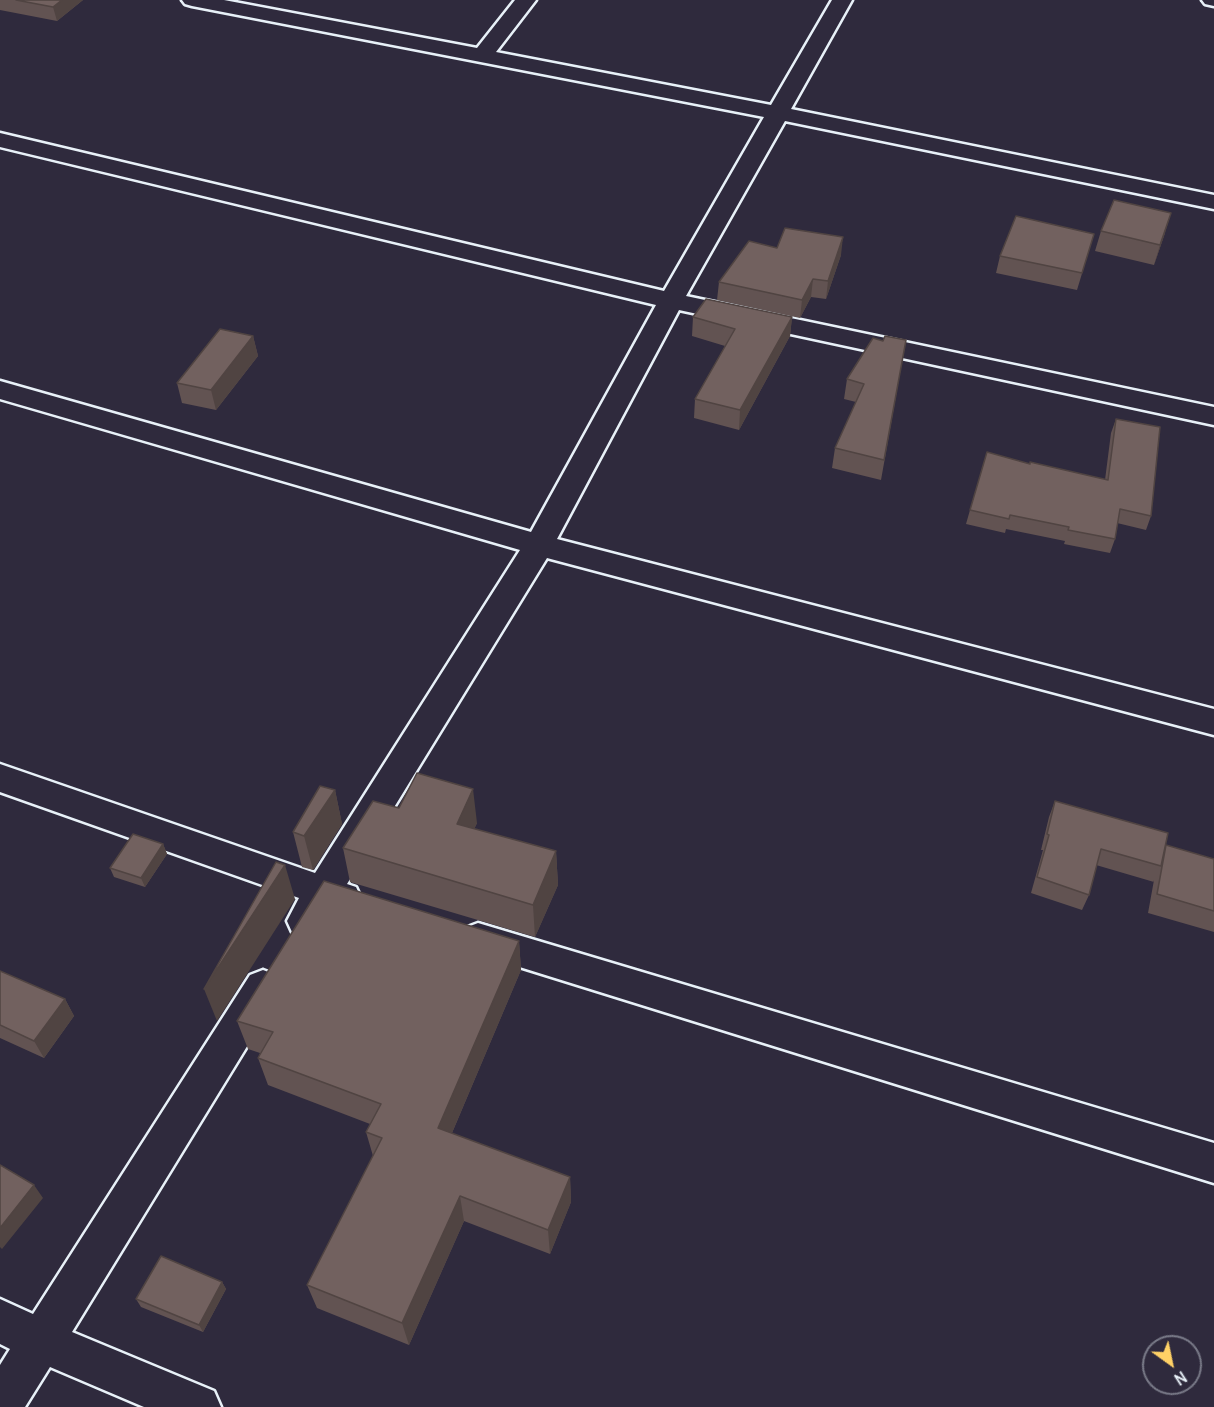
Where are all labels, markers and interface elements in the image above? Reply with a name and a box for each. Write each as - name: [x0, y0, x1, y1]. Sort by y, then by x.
- north arrow: [1142, 1335, 1202, 1395]
- text: N: [1171, 1367, 1191, 1390]

